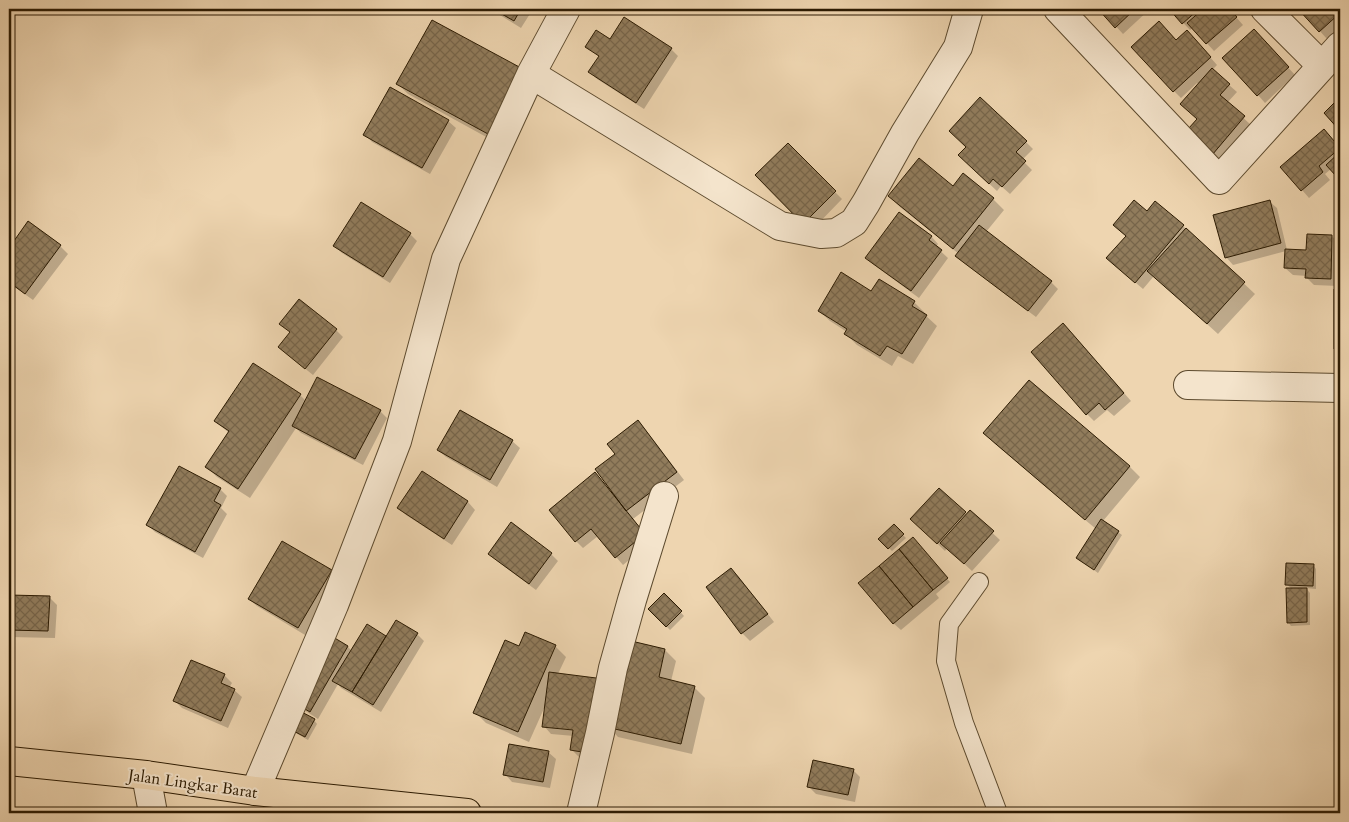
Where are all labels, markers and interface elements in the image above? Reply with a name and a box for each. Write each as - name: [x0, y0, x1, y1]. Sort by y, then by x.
- street label: Jalan Lingkar Barat: [125, 764, 259, 804]

